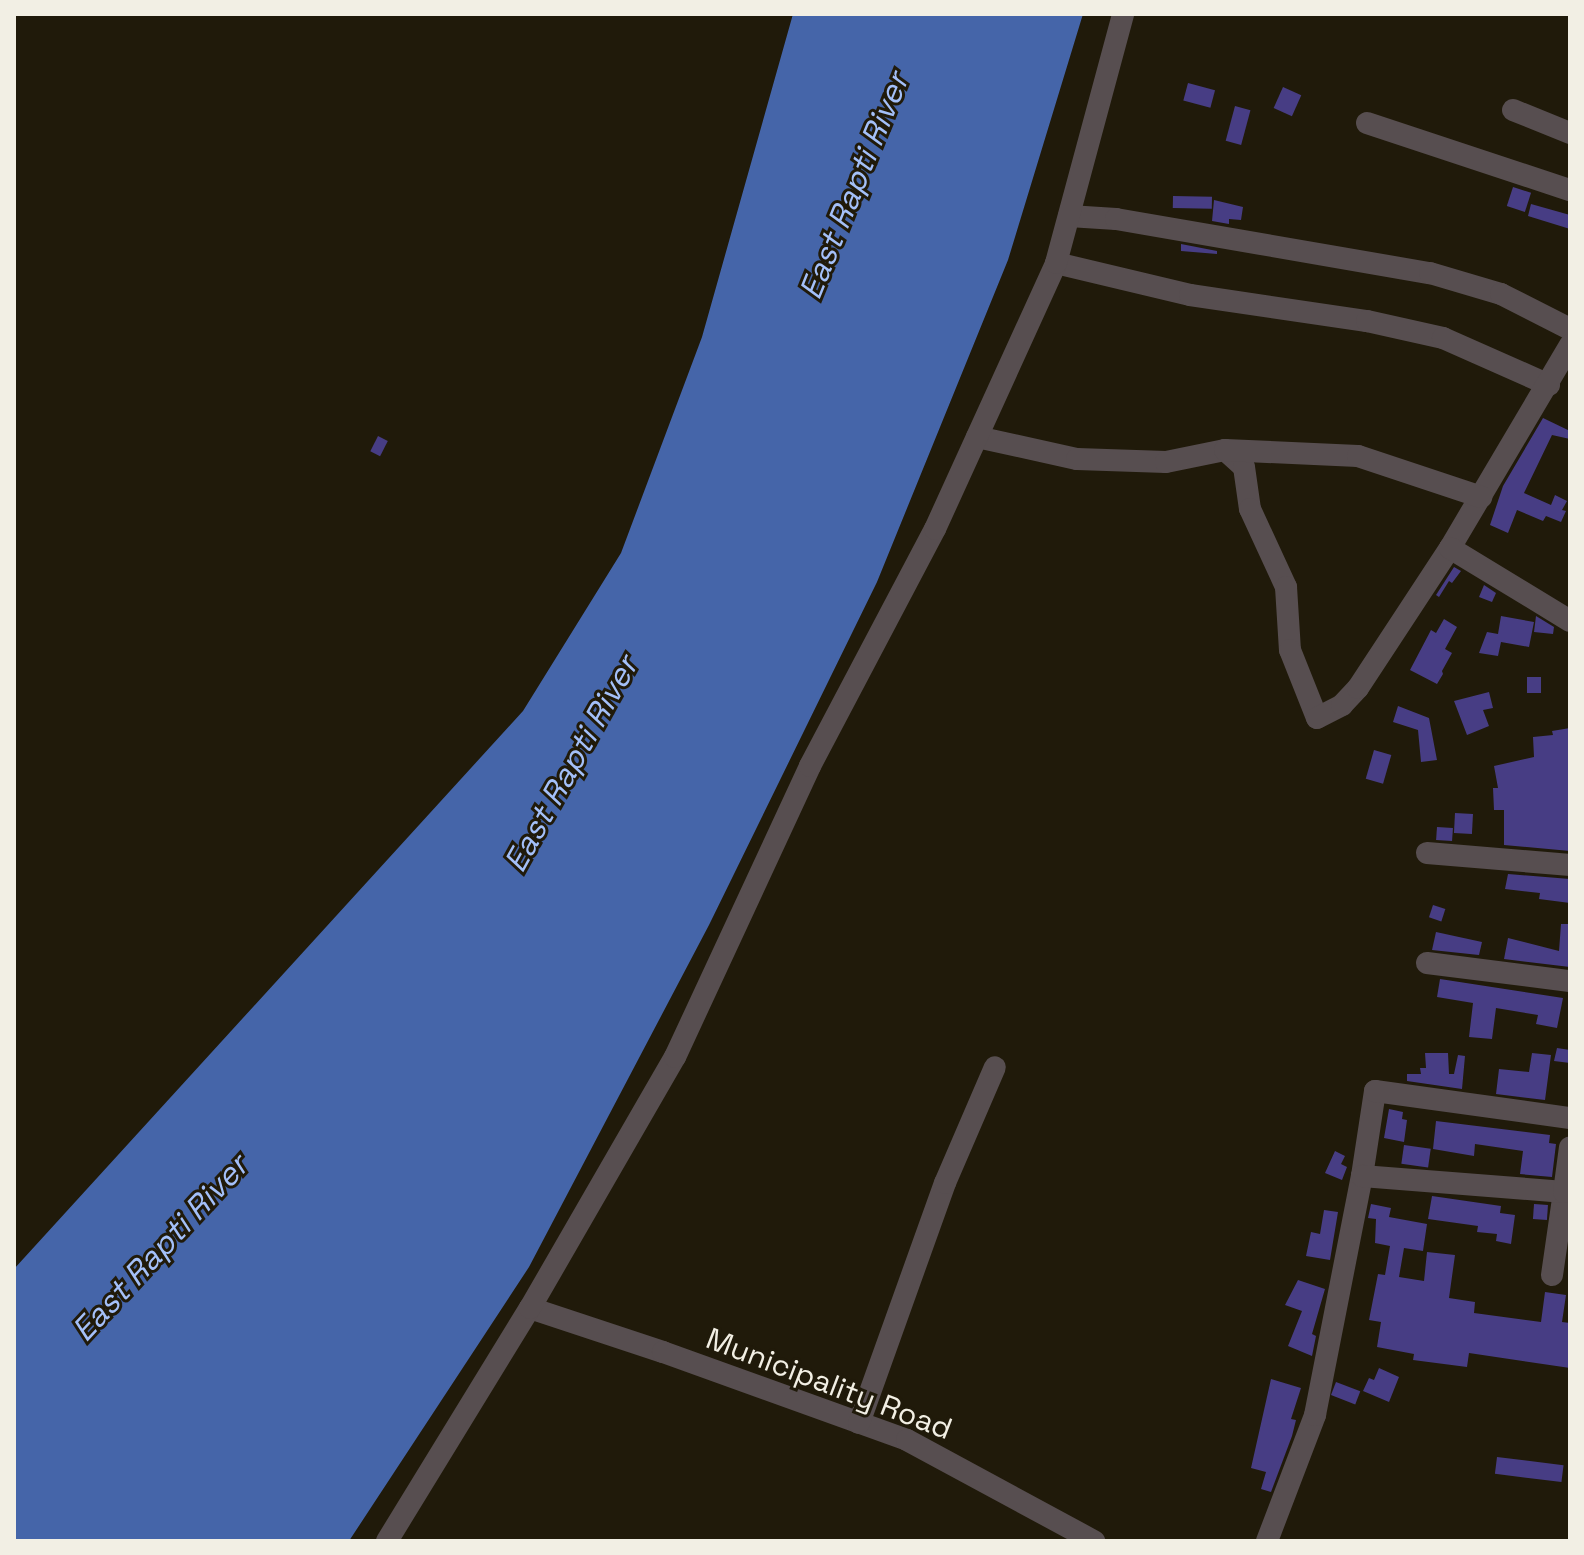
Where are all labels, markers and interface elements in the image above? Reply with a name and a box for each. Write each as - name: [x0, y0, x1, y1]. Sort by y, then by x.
- water label: East Rapti River: [791, 67, 917, 305]
- water label: East Rapti River: [496, 649, 646, 879]
- water label: East Rapti River: [64, 1147, 256, 1349]
- street label: Municipality Road: [701, 1321, 957, 1447]

